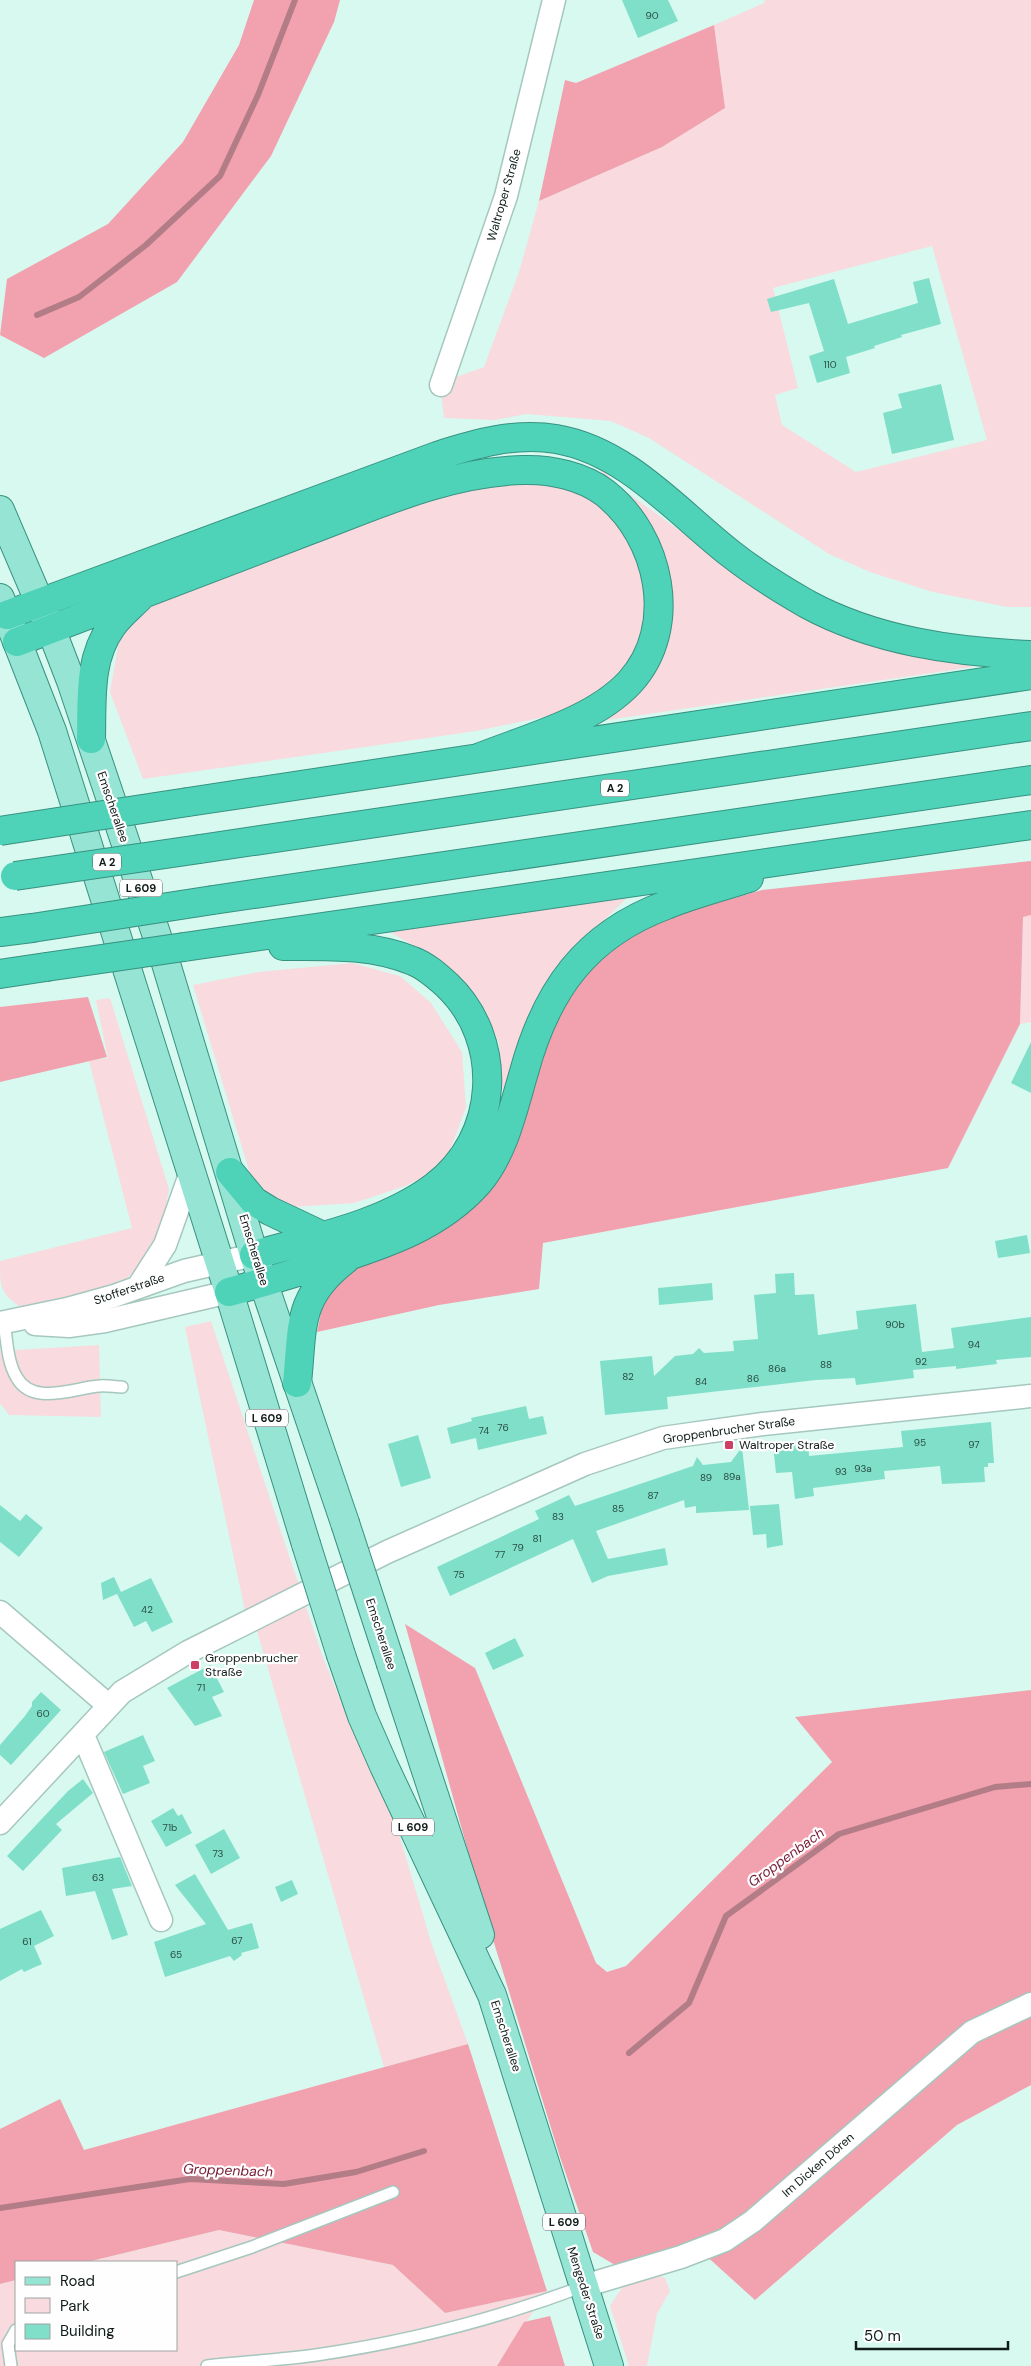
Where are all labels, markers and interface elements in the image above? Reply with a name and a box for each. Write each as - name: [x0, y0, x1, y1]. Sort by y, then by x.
- house number: 90: [645, 9, 659, 22]
- street label: Waltroper Straße: [483, 147, 525, 243]
- house number: 110: [823, 358, 837, 371]
- street label: Emscherallee: [93, 769, 133, 845]
- road number: A 2: [601, 780, 629, 796]
- road number: A 2: [93, 854, 121, 870]
- road number: L 609: [120, 880, 162, 896]
- street label: Emscherallee: [236, 1212, 273, 1288]
- street label: Stofferstraße: [91, 1269, 167, 1309]
- house number: 90b: [885, 1318, 905, 1331]
- house number: 94: [968, 1338, 980, 1351]
- house number: 92: [915, 1355, 927, 1368]
- house number: 88: [820, 1358, 832, 1371]
- house number: 86a: [768, 1362, 786, 1375]
- house number: 82: [622, 1370, 634, 1383]
- house number: 86: [747, 1372, 759, 1385]
- house number: 84: [695, 1375, 707, 1388]
- road number: L 609: [246, 1410, 288, 1426]
- street label: Groppenbrucher Straße: [662, 1413, 796, 1447]
- house number: 76: [497, 1421, 509, 1434]
- house number: 74: [479, 1424, 489, 1437]
- house number: 95: [914, 1436, 926, 1449]
- place label: Waltroper Straße: [739, 1437, 835, 1453]
- house number: 97: [968, 1438, 980, 1451]
- marker: Waltroper Straße: [723, 1439, 735, 1451]
- house number: 93a: [854, 1462, 872, 1475]
- house number: 93: [835, 1465, 847, 1478]
- house number: 89a: [723, 1470, 741, 1483]
- house number: 89: [700, 1471, 712, 1484]
- house number: 87: [647, 1489, 659, 1502]
- house number: 85: [612, 1502, 624, 1515]
- house number: 83: [552, 1510, 564, 1523]
- house number: 81: [533, 1532, 542, 1545]
- house number: 79: [512, 1541, 524, 1554]
- house number: 77: [495, 1548, 505, 1561]
- house number: 75: [453, 1568, 465, 1581]
- street label: Emscherallee: [362, 1596, 400, 1672]
- house number: 42: [141, 1603, 153, 1616]
- place label: Groppenbrucher Straße: [205, 1650, 299, 1680]
- marker: Groppenbrucher Straße: [189, 1659, 201, 1671]
- house number: 71: [197, 1681, 205, 1694]
- house number: 60: [36, 1707, 50, 1720]
- road number: L 609: [392, 1818, 434, 1835]
- house number: 71b: [163, 1821, 177, 1834]
- water label: Groppenbach: [744, 1823, 828, 1891]
- house number: 73: [213, 1847, 224, 1860]
- house number: 63: [92, 1871, 104, 1884]
- house number: 67: [231, 1934, 243, 1947]
- house number: 61: [22, 1935, 32, 1948]
- house number: 65: [170, 1948, 182, 1961]
- street label: Emscherallee: [487, 1998, 525, 2074]
- street label: Im Dicken Dören: [779, 2129, 857, 2201]
- water label: Groppenbach: [183, 2159, 273, 2181]
- road number: L 609: [543, 2214, 585, 2230]
- street label: Mengeder Straße: [564, 2245, 609, 2341]
- legend: [15, 2261, 178, 2351]
- text: Road: [60, 2271, 95, 2291]
- text: Park: [60, 2296, 90, 2316]
- scale bar: [856, 2318, 1008, 2350]
- text: Building: [60, 2321, 115, 2341]
- text: 50 m: [864, 2326, 901, 2346]

